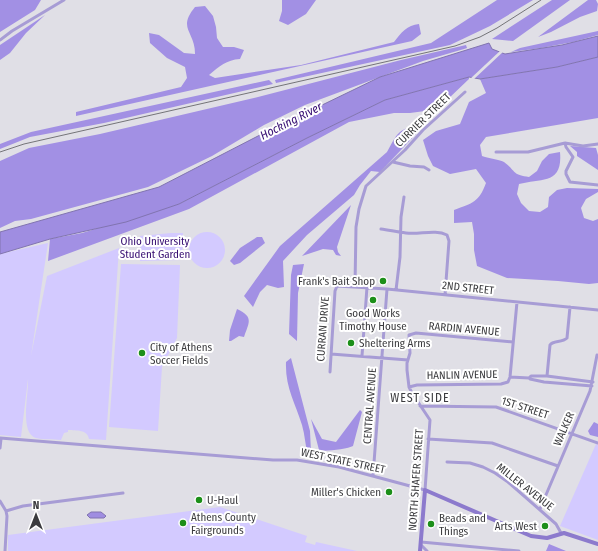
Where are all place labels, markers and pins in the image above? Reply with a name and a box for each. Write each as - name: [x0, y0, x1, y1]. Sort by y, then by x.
- place label: Frank's Bait Shop: [298, 275, 375, 288]
- marker: Frank's Bait Shop: [378, 276, 388, 286]
- marker: Good Works Timothy House: [368, 295, 378, 305]
- place label: Good Works Timothy House: [339, 307, 407, 333]
- place label: Sheltering Arms: [359, 337, 431, 350]
- marker: Sheltering Arms: [346, 338, 356, 348]
- place label: City of Athens Soccer Fields: [150, 341, 213, 367]
- marker: City of Athens Soccer Fields: [137, 348, 147, 358]
- place label: Miller's Chicken: [311, 486, 381, 499]
- marker: Miller's Chicken: [384, 487, 394, 497]
- place label: U-Haul: [207, 494, 238, 507]
- marker: U-Haul: [194, 495, 204, 505]
- place label: Athens County Fairgrounds: [191, 511, 256, 537]
- place label: Beads and Things: [439, 512, 486, 538]
- marker: Athens County Fairgrounds: [178, 518, 188, 528]
- marker: Beads and Things: [426, 519, 436, 529]
- place label: Arts West: [495, 520, 537, 533]
- marker: Arts West: [540, 521, 550, 531]

